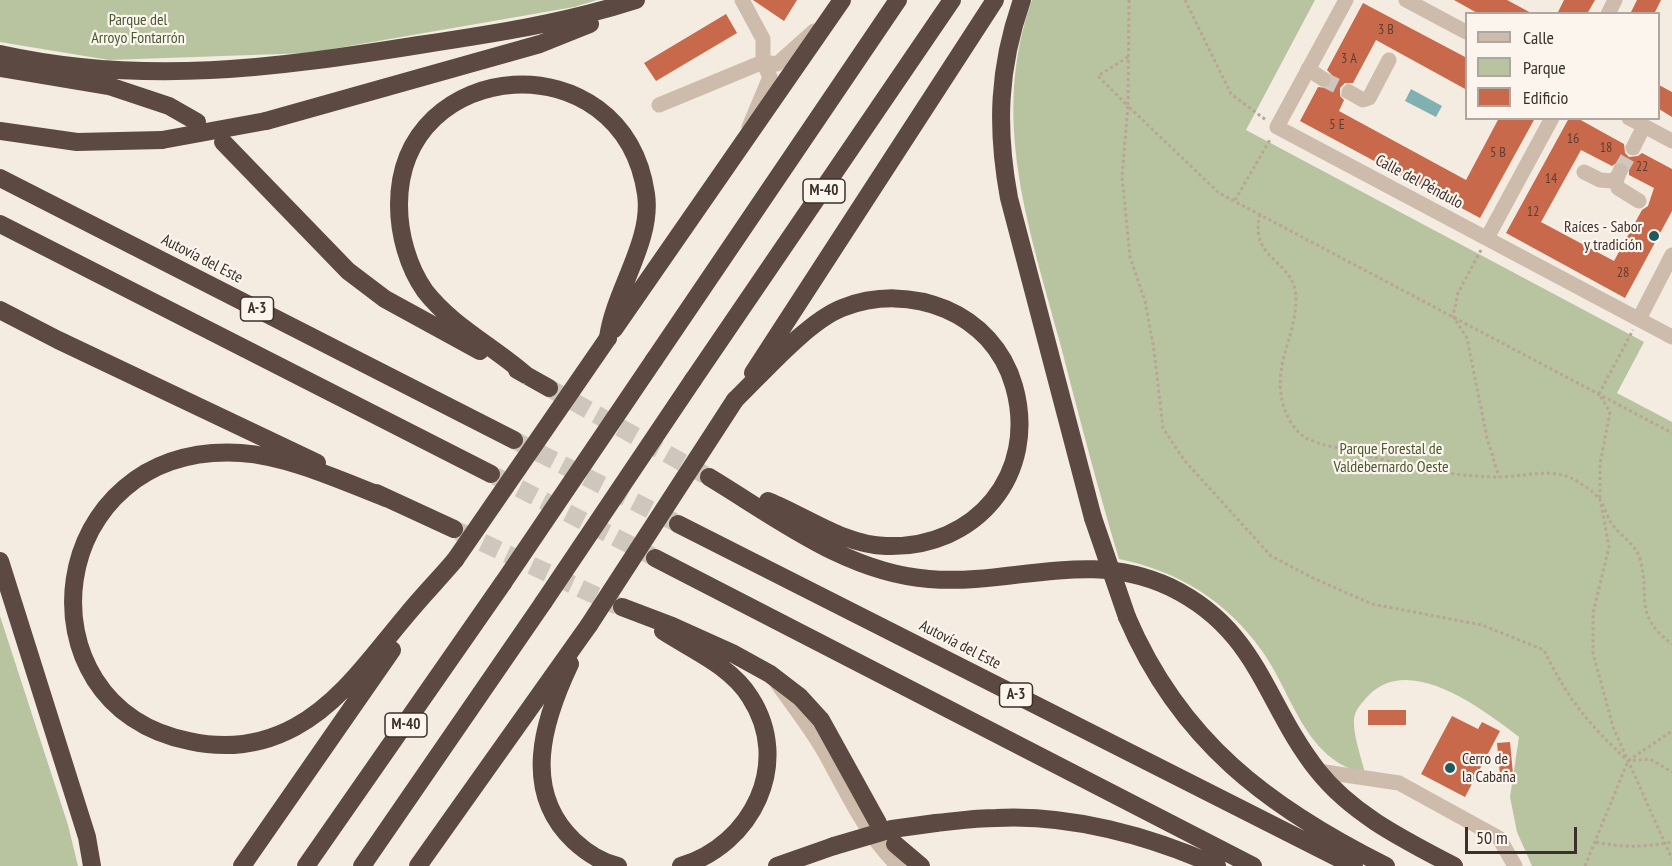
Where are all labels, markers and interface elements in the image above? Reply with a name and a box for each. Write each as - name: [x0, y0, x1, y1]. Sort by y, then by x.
- park label: Parque del Arroyo Fontarrón: [91, 10, 185, 48]
- legend: [1465, 12, 1660, 120]
- house number: 3 B: [1378, 22, 1394, 38]
- text: Calle: [1523, 26, 1554, 49]
- house number: 3 A: [1341, 51, 1357, 67]
- text: Parque: [1523, 56, 1566, 79]
- text: Edificio: [1523, 86, 1568, 109]
- house number: 5 E: [1329, 117, 1345, 133]
- house number: 16: [1567, 131, 1579, 147]
- house number: 18: [1600, 140, 1612, 156]
- house number: 5 B: [1490, 145, 1506, 161]
- street label: Calle del Péndulo: [1372, 151, 1466, 213]
- house number: 22: [1636, 159, 1648, 175]
- house number: 14: [1545, 171, 1557, 187]
- road number: M-40: [803, 179, 845, 203]
- house number: 12: [1527, 204, 1539, 220]
- place label: Raíces - Sabor y tradición: [1564, 217, 1642, 255]
- marker: Raíces - Sabor y tradición: [1647, 229, 1661, 243]
- street label: Autovía del Este: [158, 230, 246, 288]
- house number: 28: [1617, 265, 1629, 281]
- road number: A-3: [240, 297, 274, 321]
- park label: Parque Forestal de Valdebernardo Oeste: [1333, 439, 1449, 477]
- street label: Autovía del Este: [916, 616, 1004, 674]
- road number: A-3: [1000, 683, 1032, 707]
- road number: M-40: [385, 713, 427, 737]
- place label: Cerro de la Cabaña: [1462, 749, 1516, 787]
- marker: Cerro de la Cabaña: [1443, 761, 1457, 775]
- scale bar: [1468, 815, 1580, 853]
- text: 50 m: [1476, 826, 1508, 849]

